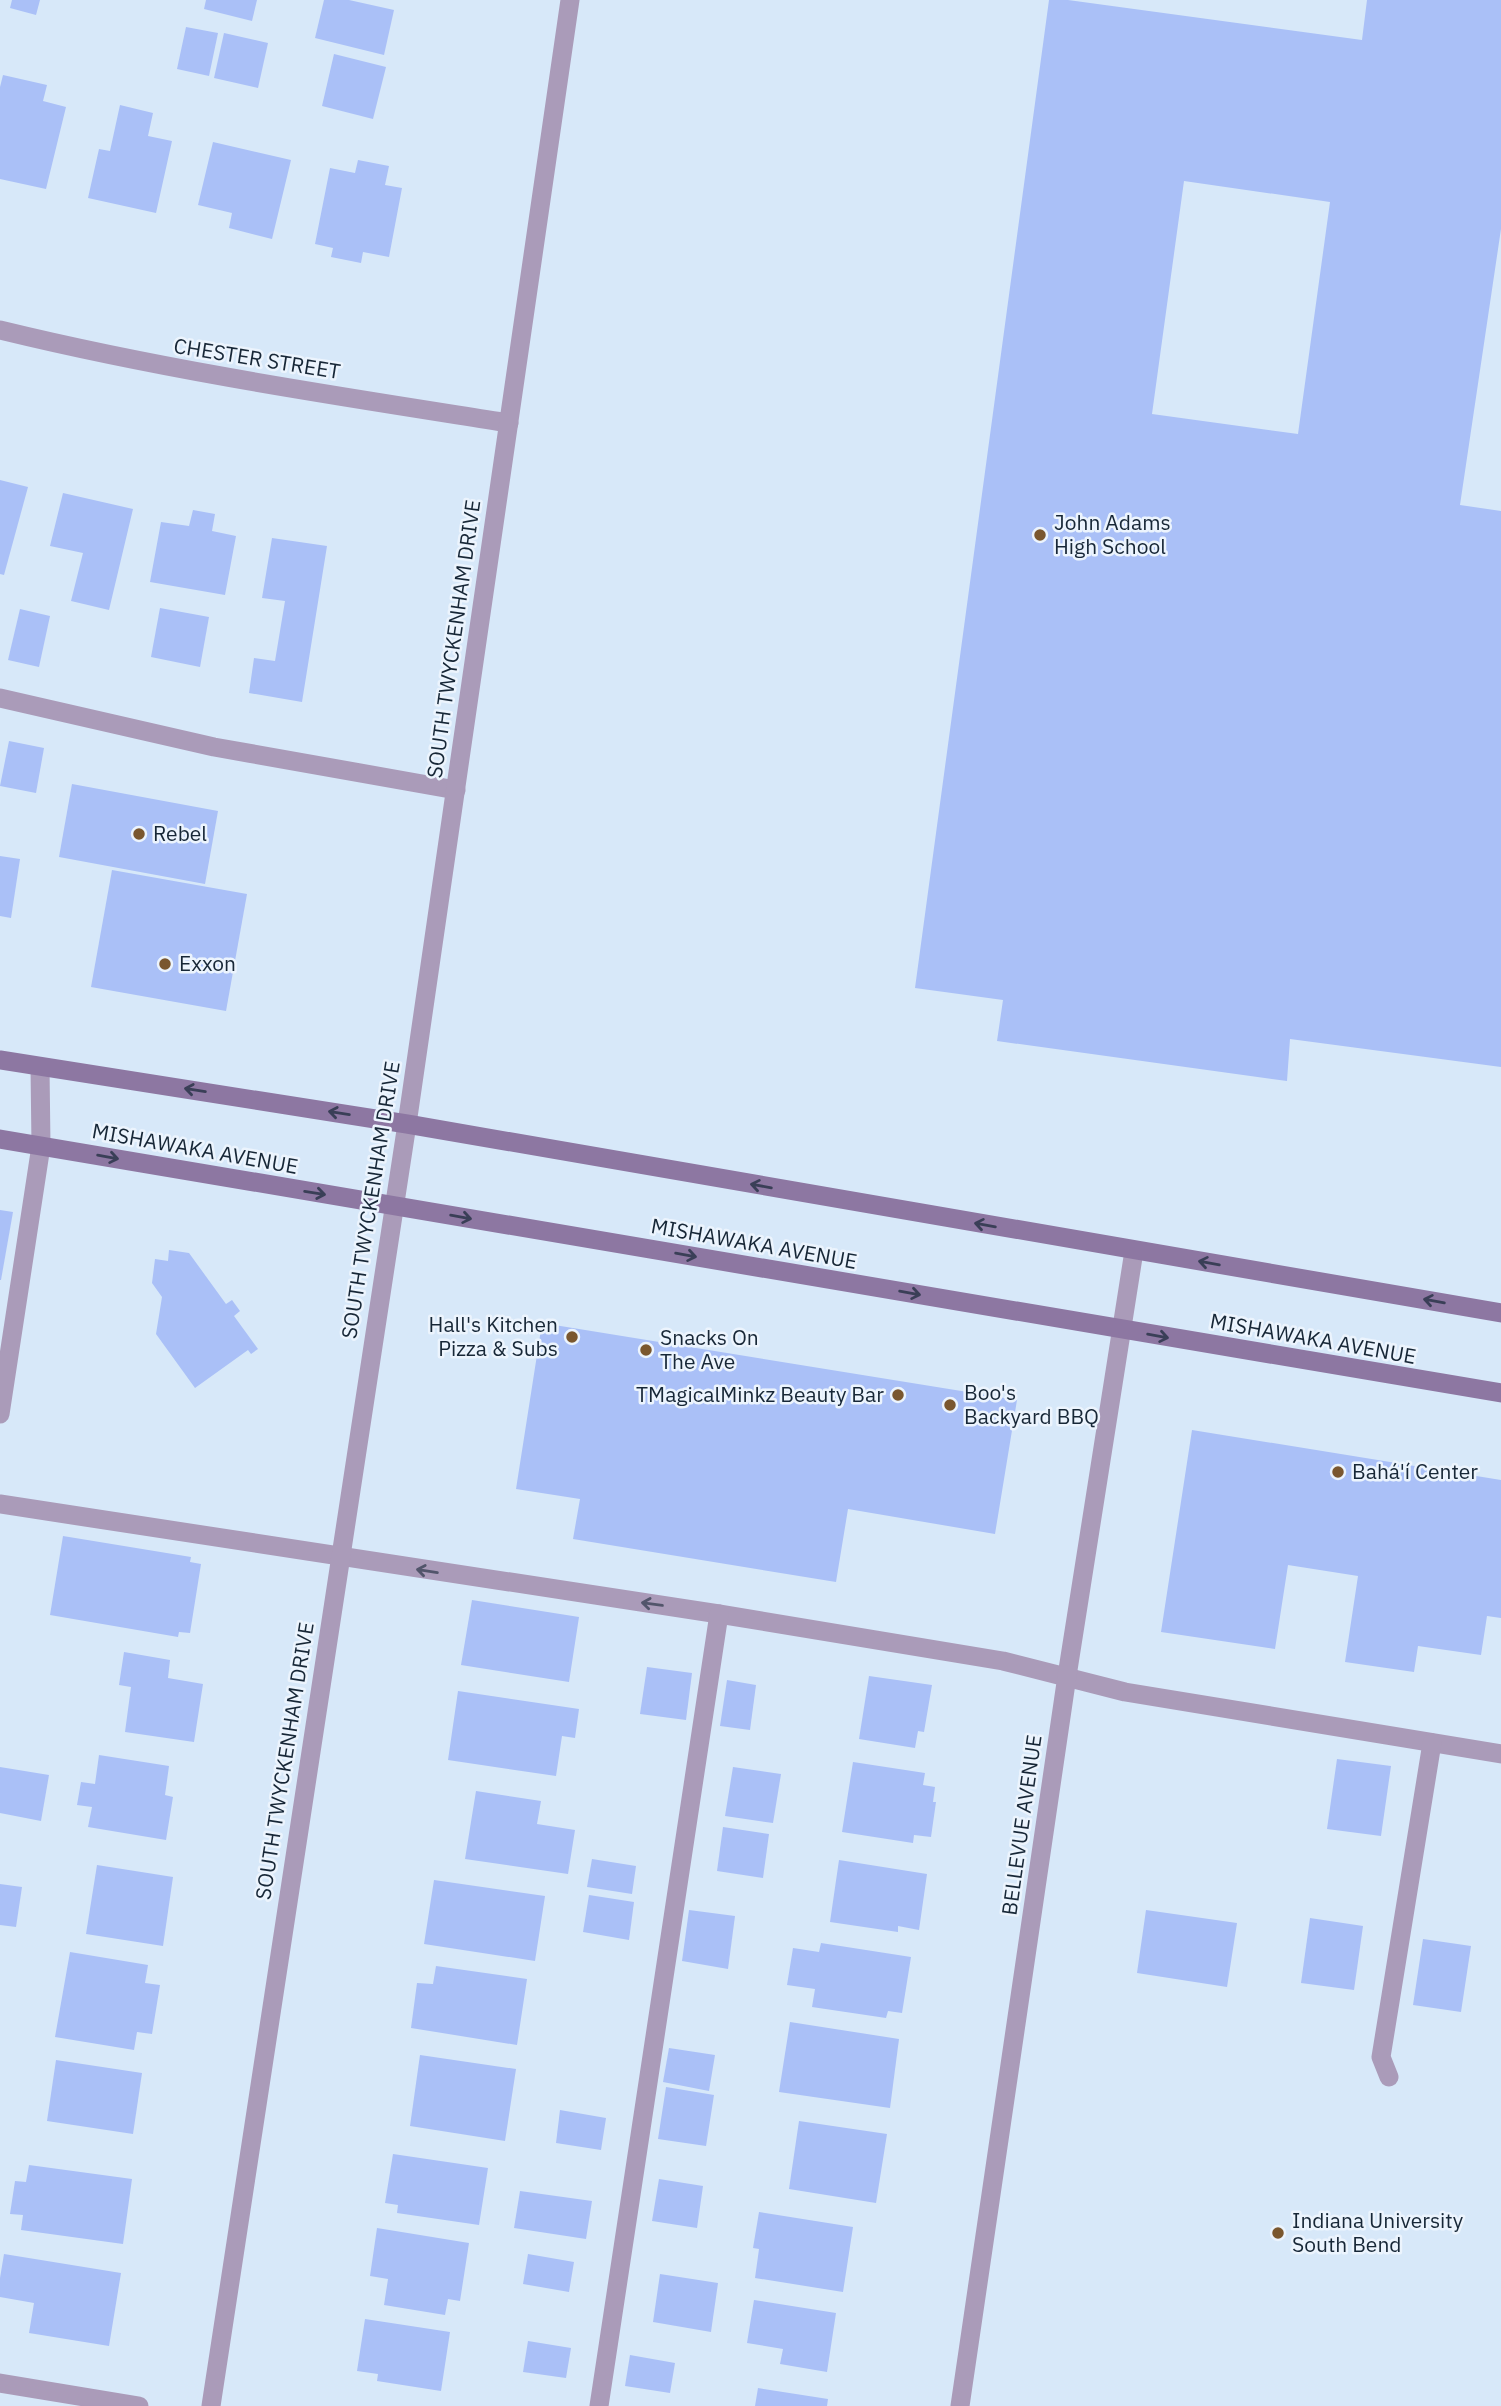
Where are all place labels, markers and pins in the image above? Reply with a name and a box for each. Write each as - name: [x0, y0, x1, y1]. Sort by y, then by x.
- place label: John Adams High School: [1054, 508, 1171, 560]
- marker: John Adams High School: [1032, 527, 1048, 543]
- place label: Rebel: [153, 819, 207, 847]
- marker: Rebel: [131, 826, 147, 842]
- place label: Exxon: [179, 949, 236, 977]
- marker: Exxon: [157, 956, 173, 972]
- place label: Hall's Kitchen Pizza & Subs: [429, 1310, 558, 1362]
- place label: Snacks On The Ave: [660, 1323, 759, 1375]
- marker: Hall's Kitchen Pizza & Subs: [564, 1329, 580, 1345]
- marker: Snacks On The Ave: [638, 1342, 654, 1358]
- place label: Boo's Backyard BBQ: [964, 1378, 1099, 1430]
- place label: TMagicalMinkz Beauty Bar: [636, 1380, 884, 1408]
- marker: TMagicalMinkz Beauty Bar: [890, 1387, 906, 1403]
- marker: Boo's Backyard BBQ: [942, 1397, 958, 1413]
- place label: Bahá'í Center: [1352, 1457, 1478, 1485]
- marker: Bahá'í Center: [1330, 1464, 1346, 1480]
- place label: Indiana University South Bend: [1292, 2206, 1464, 2258]
- marker: Indiana University South Bend: [1270, 2225, 1286, 2241]

